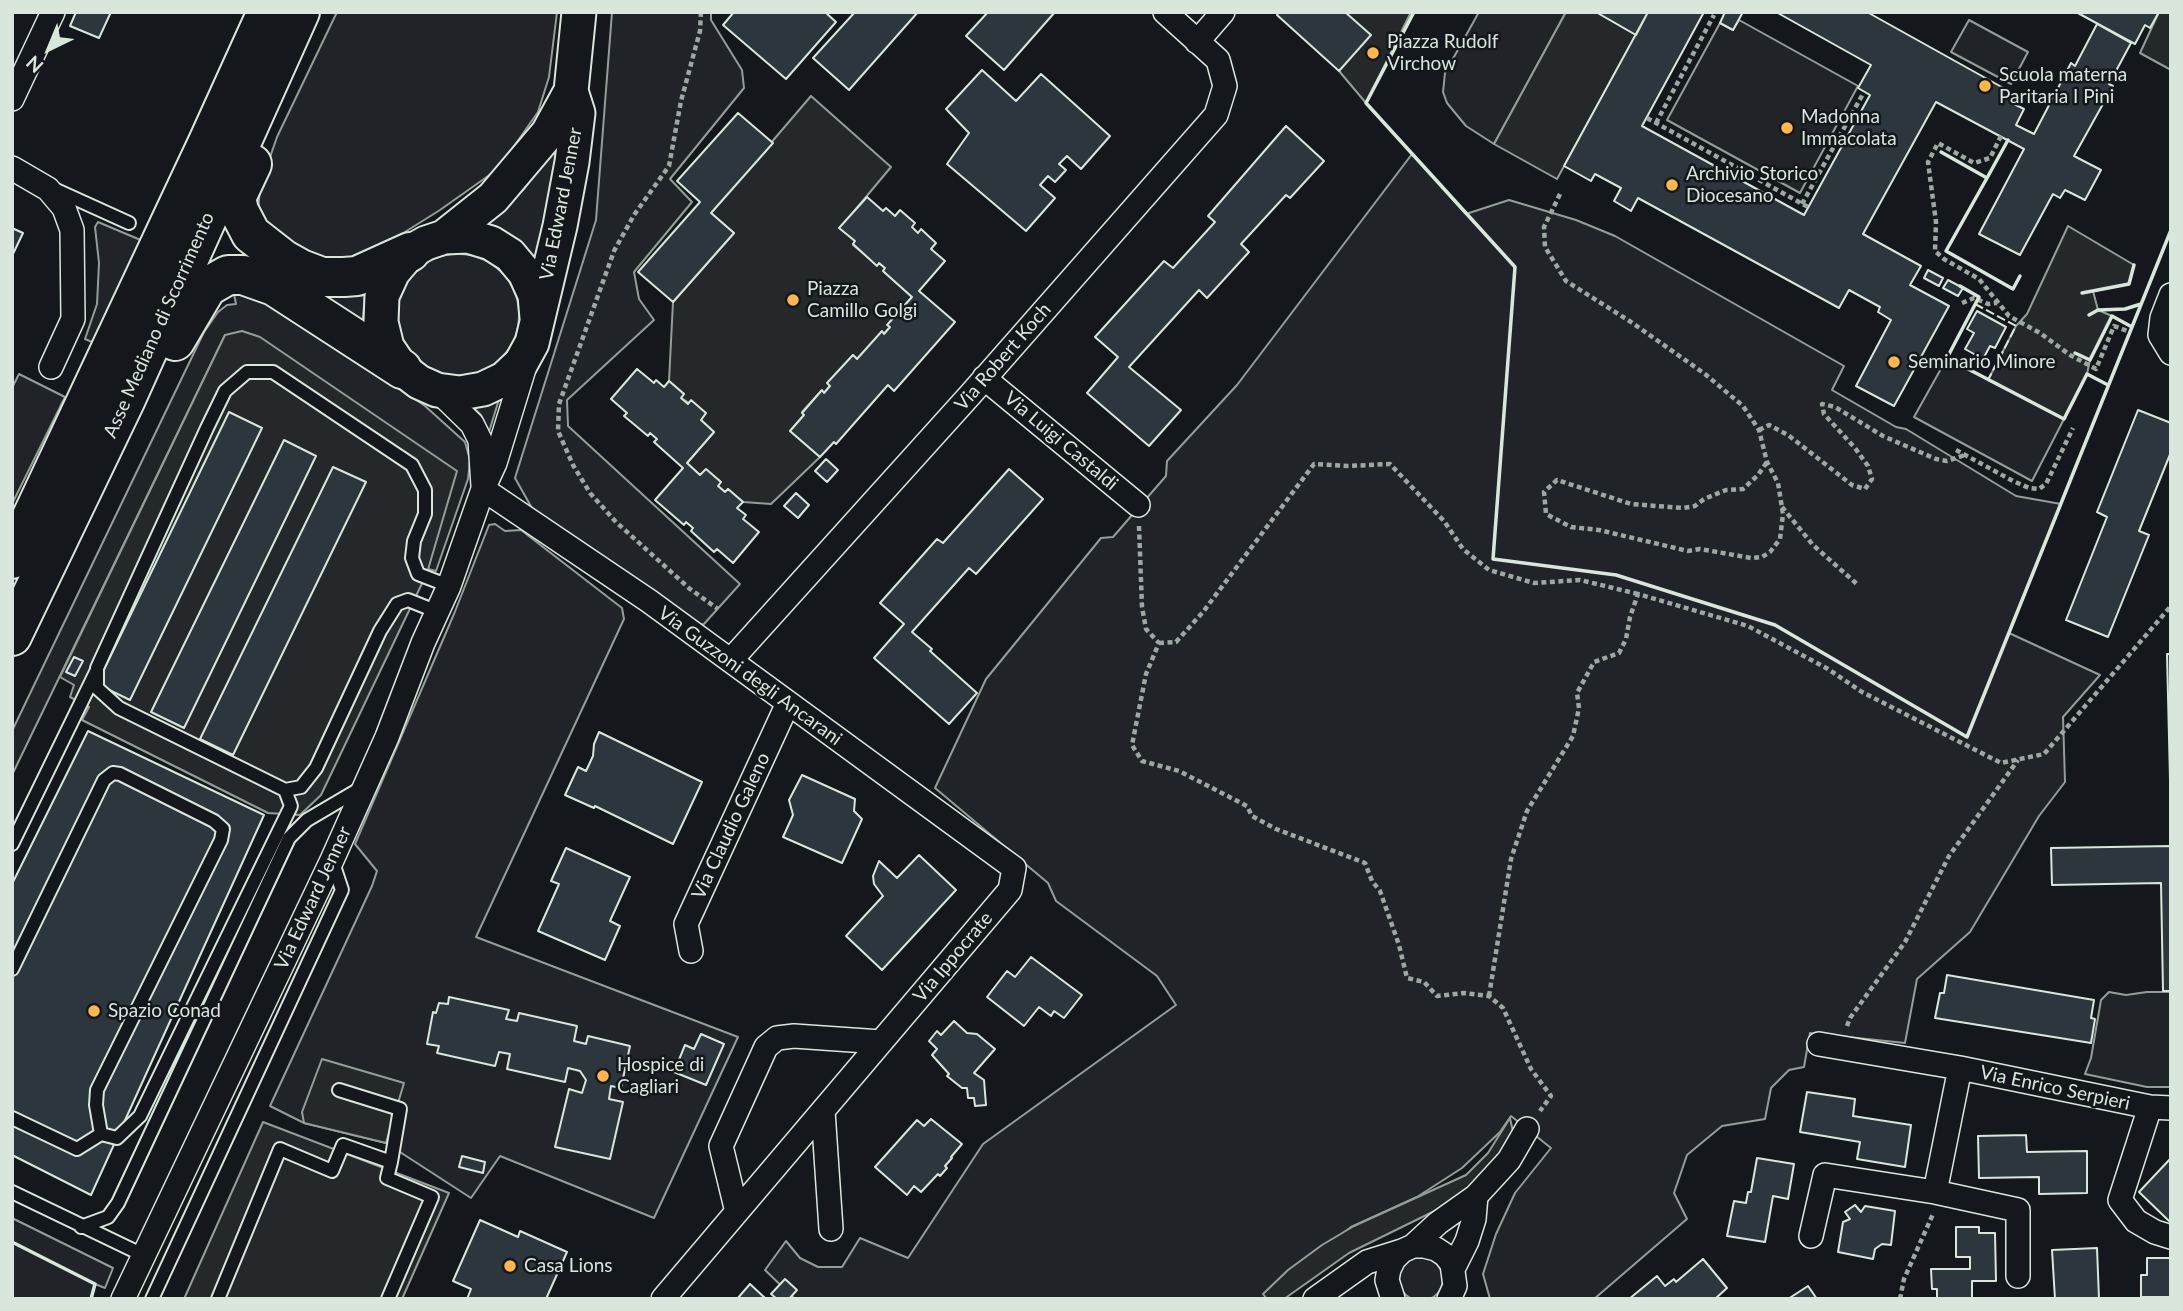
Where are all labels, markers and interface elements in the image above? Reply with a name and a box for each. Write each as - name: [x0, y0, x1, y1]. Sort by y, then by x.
- north arrow: [14, 14, 84, 84]
- place label: Piazza Rudolf Virchow: [1387, 31, 1499, 75]
- marker: Piazza Rudolf Virchow: [1365, 45, 1381, 61]
- text: N: [21, 51, 48, 78]
- place label: Scuola materna Paritaria I Pini: [1999, 64, 2127, 108]
- marker: Scuola materna Paritaria I Pini: [1977, 78, 1993, 94]
- place label: Madonna Immacolata: [1801, 106, 1897, 150]
- marker: Madonna Immacolata: [1779, 120, 1795, 136]
- street label: Via Edward Jenner: [535, 126, 587, 282]
- place label: Archivio Storico Diocesano: [1686, 163, 1818, 207]
- marker: Archivio Storico Diocesano: [1664, 177, 1680, 193]
- street label: Asse Mediano di Scorrimento: [99, 209, 219, 441]
- place label: Piazza Camillo Golgi: [807, 278, 917, 322]
- marker: Piazza Camillo Golgi: [785, 292, 801, 308]
- street label: Via Robert Koch: [950, 298, 1056, 416]
- place label: Seminario Minore: [1908, 351, 2056, 373]
- marker: Seminario Minore: [1886, 354, 1902, 370]
- street label: Via Luigi Castaldi: [999, 387, 1123, 495]
- street label: Via Guzzoni degli Ancarani: [654, 602, 846, 750]
- street label: Via Claudio Galeno: [687, 749, 775, 903]
- street label: Via Edward Jenner: [270, 823, 356, 973]
- street label: Via Ippocrate: [909, 907, 997, 1007]
- place label: Spazio Conad: [108, 1000, 221, 1022]
- marker: Spazio Conad: [86, 1003, 102, 1019]
- place label: Hospice di Cagliari: [617, 1054, 704, 1098]
- street label: Via Enrico Serpieri: [1978, 1061, 2132, 1115]
- marker: Hospice di Cagliari: [595, 1068, 611, 1084]
- place label: Casa Lions: [524, 1255, 613, 1277]
- marker: Casa Lions: [502, 1258, 518, 1274]

